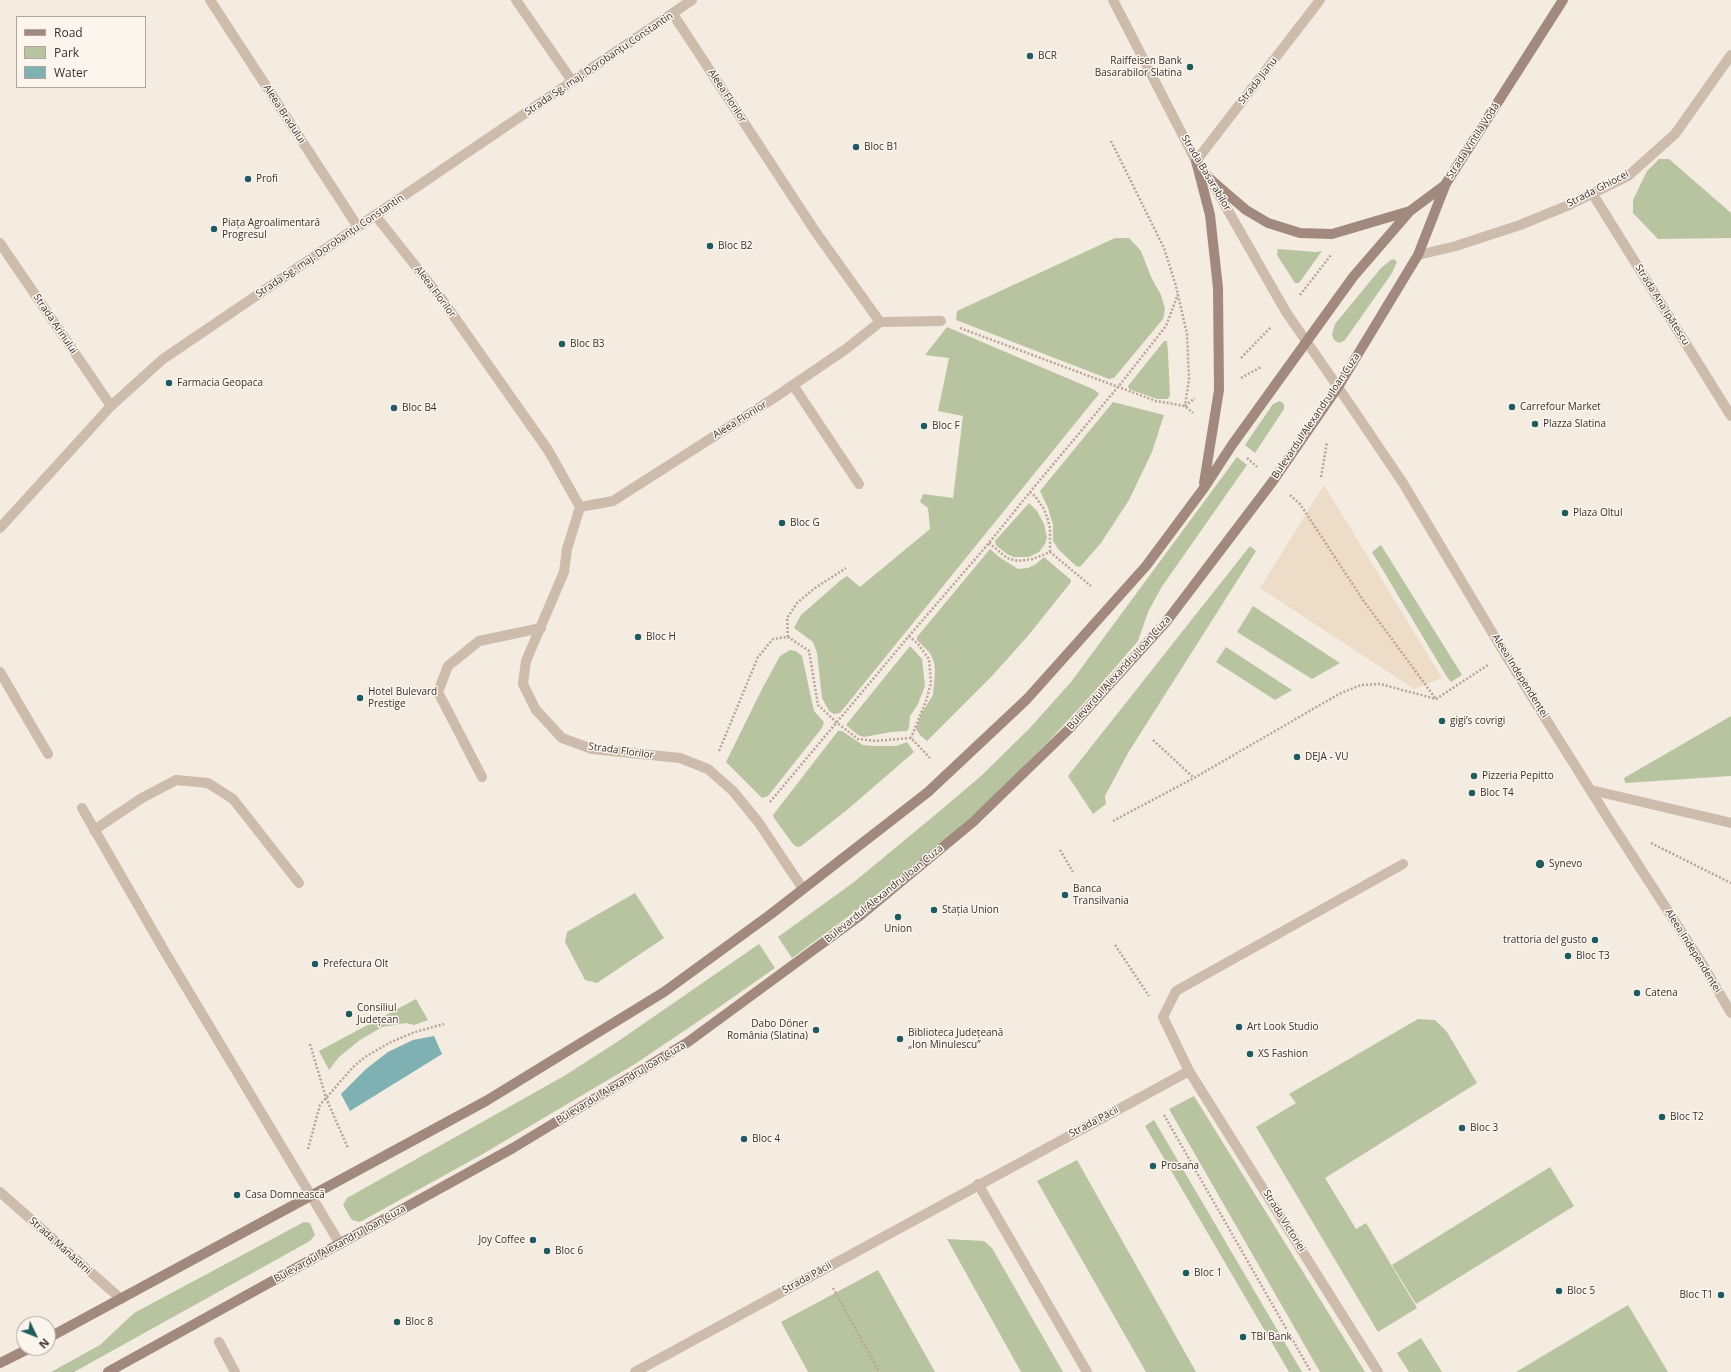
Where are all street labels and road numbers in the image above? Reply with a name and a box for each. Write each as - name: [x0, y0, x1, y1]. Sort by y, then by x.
- street label: Strada Sg. maj. Dorobanțu Constantin: [523, 10, 675, 118]
- street label: Strada Jianu: [1236, 55, 1280, 107]
- street label: Aleea Florilor: [705, 67, 749, 125]
- street label: Aleea Bradului: [261, 82, 307, 146]
- street label: Strada Vintilă Vodă: [1444, 101, 1502, 181]
- street label: Strada Basarabilor: [1179, 133, 1233, 213]
- street label: Strada Ghiocei: [1565, 168, 1631, 210]
- street label: Strada Sg. maj. Dorobanțu Constantin: [254, 192, 406, 300]
- street label: Strada Ana Ipătescu: [1632, 262, 1692, 348]
- street label: Aleea Florilor: [412, 264, 458, 320]
- street label: Strada Arinului: [31, 292, 79, 356]
- street label: Bulevardul Alexandru Ioan Cuza: [1269, 351, 1363, 481]
- street label: Aleea Florilor: [711, 399, 769, 441]
- street label: Bulevardul Alexandru Ioan Cuza: [1065, 614, 1173, 732]
- street label: Aleea Independenței: [1489, 632, 1551, 720]
- street label: Strada Florilor: [588, 740, 654, 762]
- street label: Bulevardul Alexandru Ioan Cuza: [822, 843, 946, 945]
- street label: Aleea Independenței: [1662, 907, 1724, 995]
- street label: Bulevardul Alexandru Ioan Cuza: [554, 1040, 688, 1126]
- street label: Strada Păcii: [1067, 1104, 1121, 1140]
- street label: Strada Victoriei: [1260, 1188, 1308, 1254]
- street label: Bulevardul Alexandru Ioan Cuza: [272, 1203, 408, 1285]
- street label: Strada Mănăstirii: [27, 1215, 93, 1277]
- street label: Strada Păcii: [780, 1260, 834, 1296]

